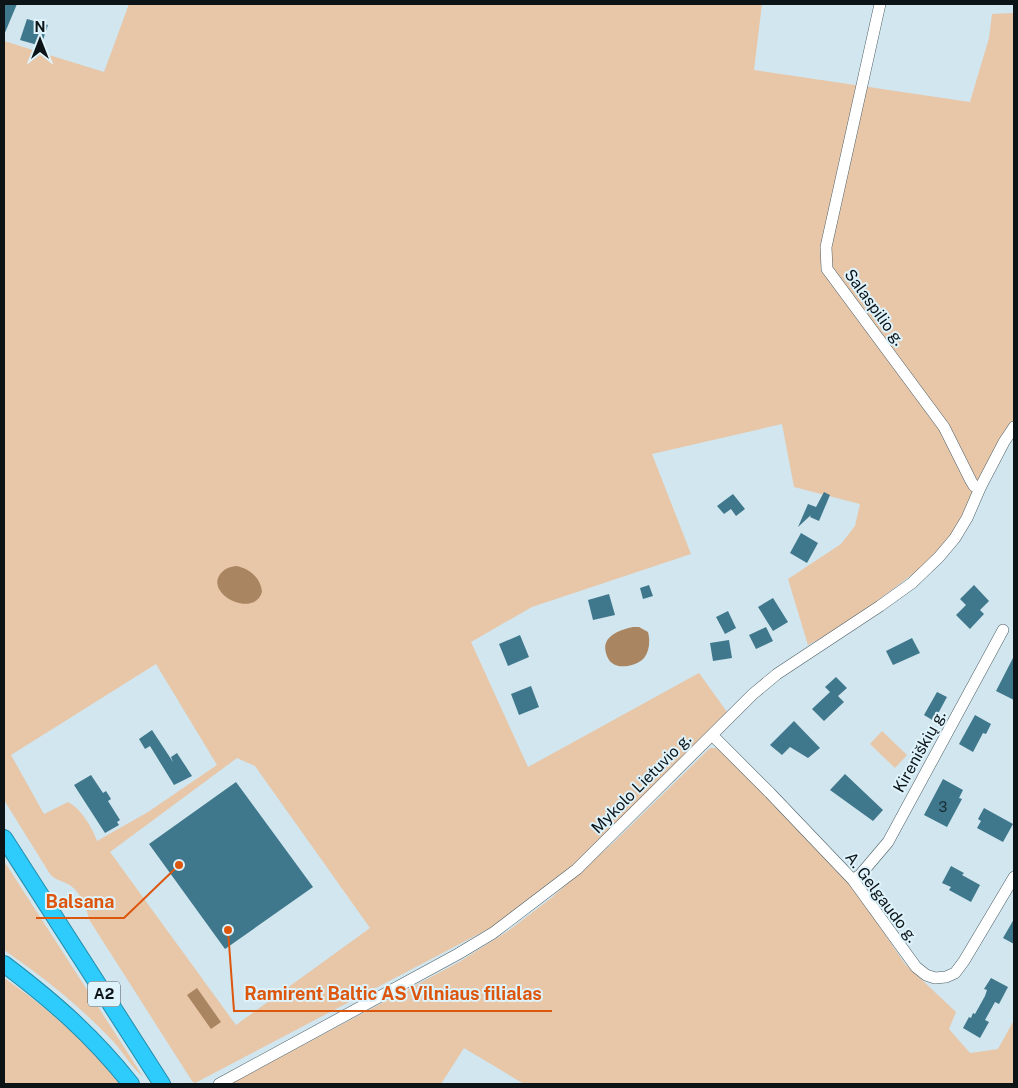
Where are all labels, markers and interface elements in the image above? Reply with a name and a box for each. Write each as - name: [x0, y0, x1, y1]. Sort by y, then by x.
- north arrow: [15, 15, 65, 65]
- text: N: [35, 19, 45, 35]
- street label: Salaspilio g.: [841, 265, 909, 349]
- street label: Kireniškių g.: [889, 707, 950, 796]
- street label: Mykolo Lietuvio g.: [587, 729, 695, 837]
- house number: 3: [939, 799, 948, 815]
- street label: A. Gelgaudo g.: [841, 848, 922, 946]
- callout: Balsana: [36, 885, 124, 918]
- text: Balsana: [46, 891, 114, 912]
- callout: Ramirent Baltic AS Vilniaus filialas: [234, 978, 552, 1011]
- road number: A2: [88, 982, 120, 1006]
- text: Ramirent Baltic AS Vilniaus filialas: [244, 983, 542, 1004]

